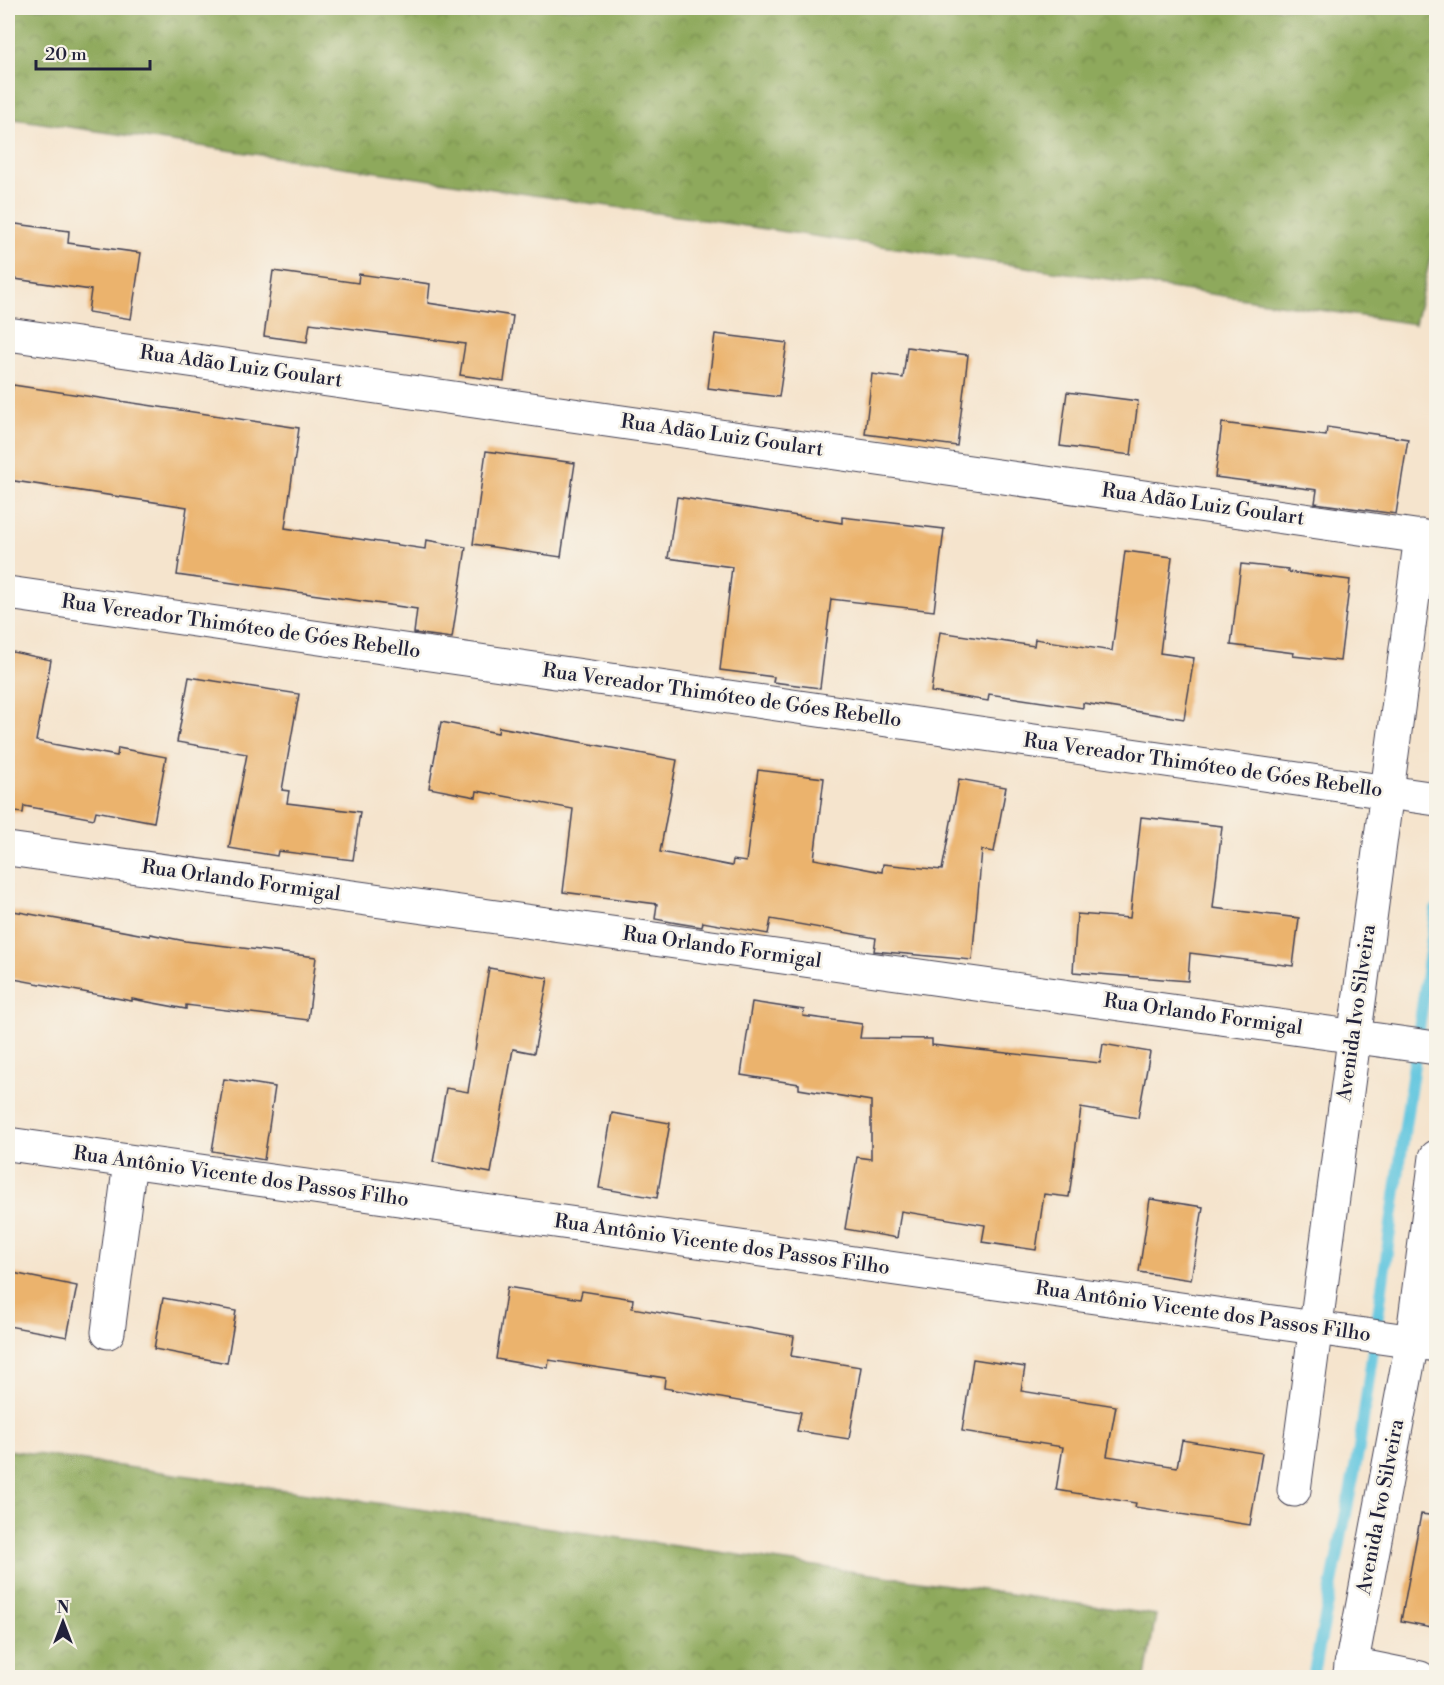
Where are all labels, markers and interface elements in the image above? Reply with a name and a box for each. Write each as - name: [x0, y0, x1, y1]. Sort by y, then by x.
- scale bar: [36, 33, 150, 71]
- text: 20 m: [45, 43, 87, 66]
- street label: Rua Adão Luiz Goulart: [138, 340, 344, 394]
- street label: Rua Adão Luiz Goulart: [619, 409, 825, 463]
- street label: Rua Adão Luiz Goulart: [1100, 478, 1306, 532]
- street label: Rua Vereador Thimóteo de Góes Rebello: [60, 589, 422, 665]
- street label: Rua Vereador Thimóteo de Góes Rebello: [541, 658, 903, 734]
- street label: Rua Vereador Thimóteo de Góes Rebello: [1022, 728, 1384, 804]
- street label: Rua Orlando Formigal: [140, 855, 342, 907]
- street label: Rua Orlando Formigal: [621, 922, 823, 974]
- street label: Avenida Ivo Silveira: [1332, 922, 1382, 1104]
- street label: Rua Orlando Formigal: [1102, 989, 1304, 1041]
- street label: Rua Antônio Vicente dos Passos Filho: [72, 1141, 410, 1213]
- street label: Rua Antônio Vicente dos Passos Filho: [553, 1209, 891, 1281]
- street label: Rua Antônio Vicente dos Passos Filho: [1034, 1276, 1372, 1348]
- street label: Avenida Ivo Silveira: [1352, 1416, 1410, 1598]
- north arrow: [33, 1592, 93, 1652]
- text: N: [57, 1598, 70, 1618]

